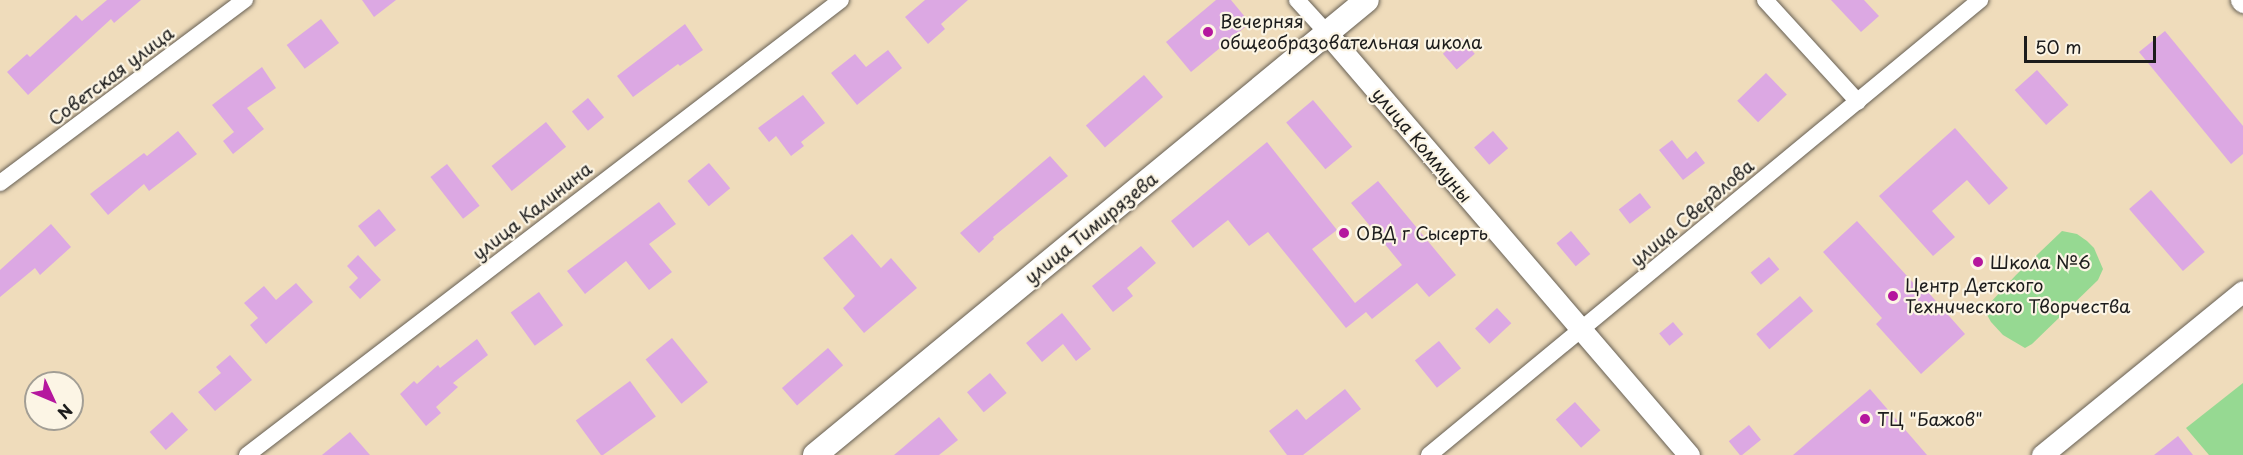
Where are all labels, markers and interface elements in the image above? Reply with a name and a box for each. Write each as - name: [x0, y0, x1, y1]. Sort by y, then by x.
- place label: Вечерняя общеобразовательная школа: [1220, 11, 1483, 54]
- street label: Советская улица: [44, 22, 178, 130]
- scale bar: [2027, 24, 2159, 62]
- marker: Вечерняя общеобразовательная школа: [1201, 25, 1215, 39]
- text: 50 m: [2035, 33, 2082, 60]
- street label: улица Коммуны: [1367, 83, 1477, 207]
- street label: улица Свердлова: [1625, 155, 1759, 271]
- street label: улица Калинина: [468, 158, 596, 264]
- street label: улица Тимирязева: [1020, 168, 1162, 288]
- place label: ОВД г Сысерть: [1356, 222, 1489, 244]
- marker: ОВД г Сысерть: [1337, 226, 1351, 240]
- place label: Школа №6: [1990, 251, 2091, 273]
- marker: Школа №6: [1971, 255, 1985, 269]
- place label: Центр Детского Технического Творчества: [1905, 275, 2131, 318]
- marker: Центр Детского Технического Творчества: [1886, 289, 1900, 303]
- north arrow: [24, 371, 84, 431]
- text: N: [52, 399, 79, 425]
- place label: ТЦ "Бажов": [1877, 408, 1983, 430]
- marker: ТЦ "Бажов": [1858, 412, 1872, 426]

